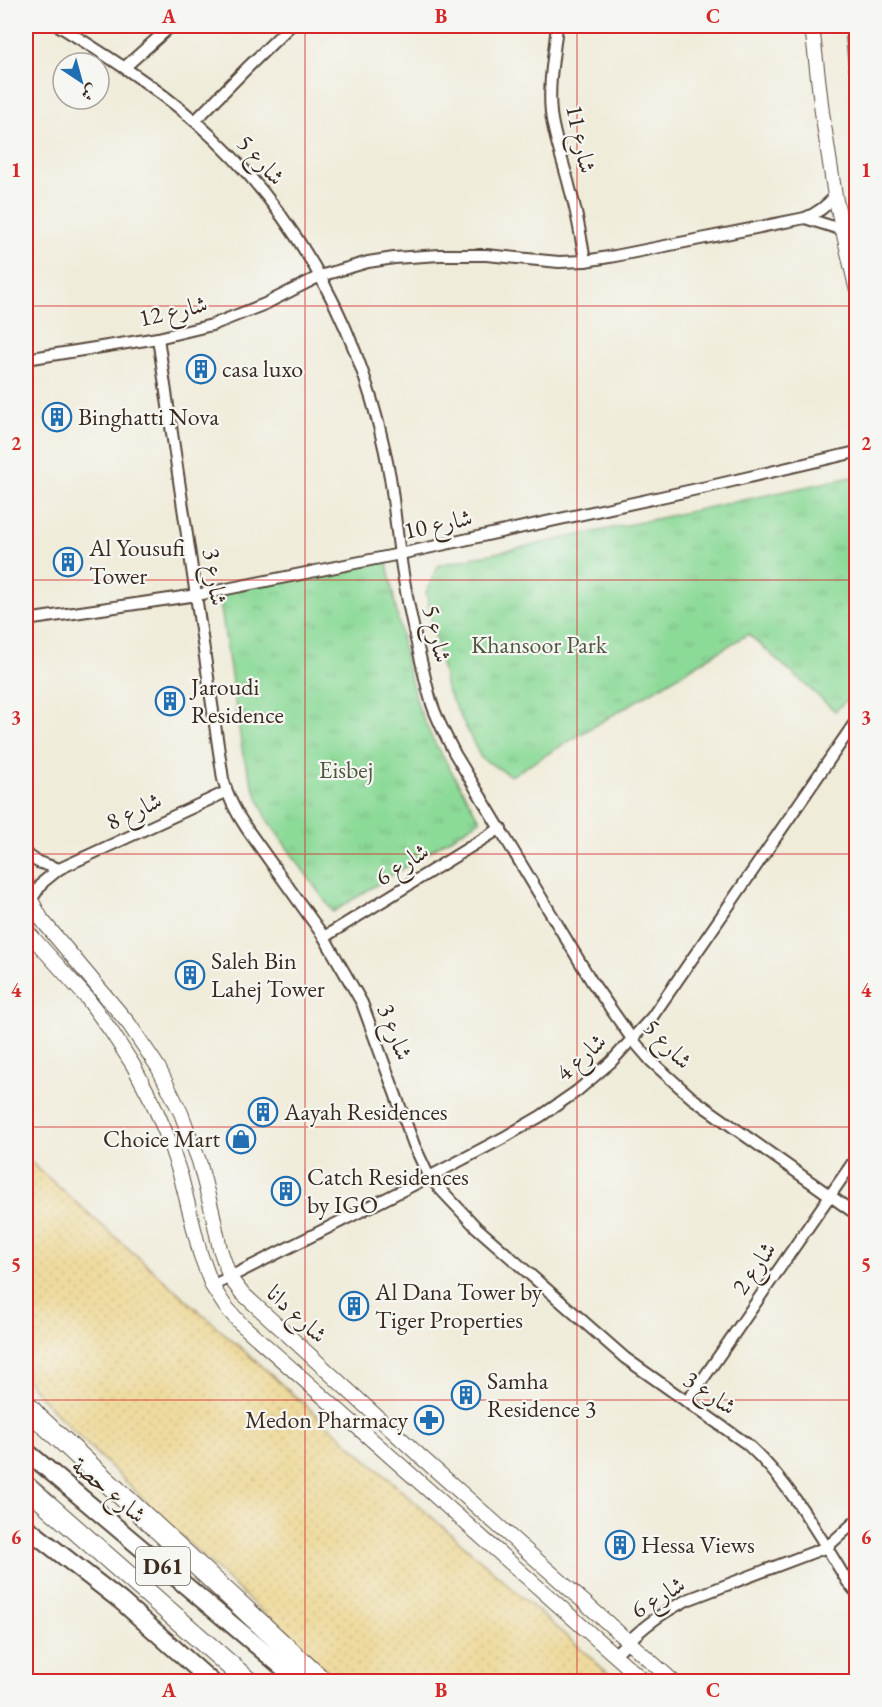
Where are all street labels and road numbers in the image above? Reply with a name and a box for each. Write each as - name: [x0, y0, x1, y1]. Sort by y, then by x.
- street label: شارع 11: [554, 102, 604, 177]
- street label: شارع 5: [227, 128, 292, 195]
- street label: شارع 12: [136, 288, 211, 338]
- street label: شارع 10: [401, 501, 476, 551]
- street label: شارع 3: [191, 546, 235, 609]
- street label: شارع 5: [411, 602, 459, 667]
- street label: شارع 8: [101, 784, 169, 841]
- street label: شارع 6: [369, 835, 437, 896]
- street label: شارع 3: [366, 999, 420, 1066]
- street label: شارع 5: [634, 1012, 699, 1079]
- street label: شارع 4: [549, 1026, 616, 1091]
- street label: شارع 2: [724, 1235, 787, 1303]
- street label: شارع دانا: [257, 1278, 334, 1353]
- street label: شارع 3: [675, 1363, 743, 1426]
- street label: شارع حصة: [62, 1449, 153, 1534]
- road number: D61: [136, 1547, 190, 1585]
- street label: شارع 6: [625, 1568, 693, 1629]

